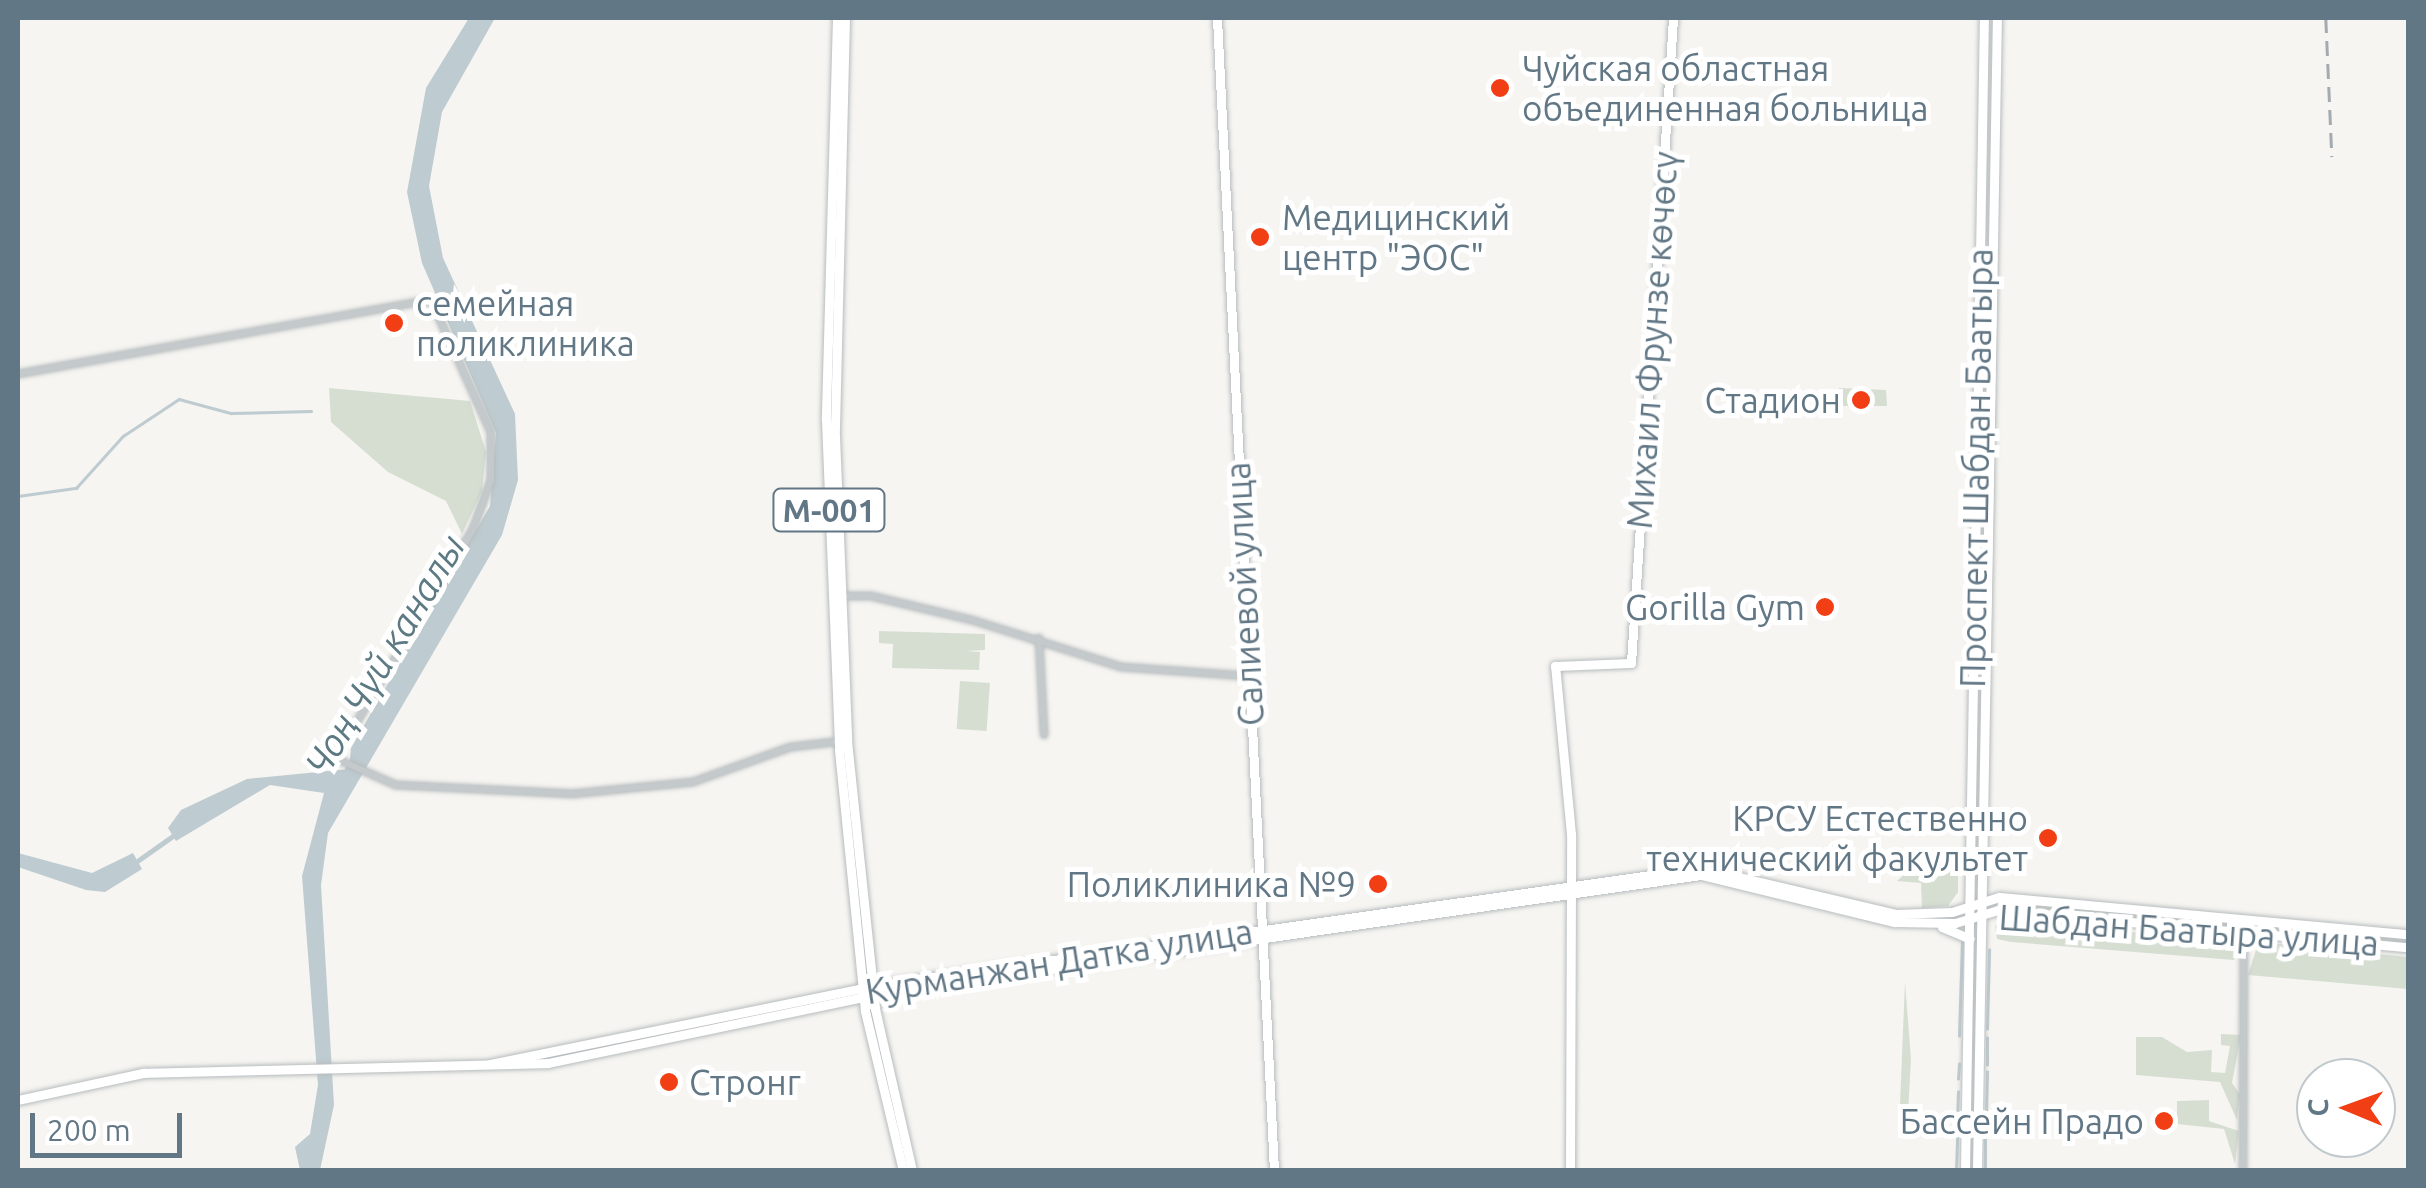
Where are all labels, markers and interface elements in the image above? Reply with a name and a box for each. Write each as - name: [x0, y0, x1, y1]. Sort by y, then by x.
- place label: Чуйская областная объединенная больница: [1522, 47, 1929, 129]
- marker: Чуйская областная объединенная больница: [1487, 75, 1513, 101]
- street label: Михаил Фрунзе көчөсү: [1618, 150, 1686, 530]
- place label: Медицинский центр "ЭОС": [1282, 196, 1510, 278]
- marker: Медицинский центр "ЭОС": [1247, 224, 1273, 250]
- street label: Проспект Шабдан Баатыра: [1951, 248, 2001, 688]
- place label: семейная поликлиника: [416, 282, 635, 364]
- marker: семейная поликлиника: [381, 310, 407, 336]
- place label: Стадион: [1705, 379, 1841, 421]
- marker: Стадион: [1850, 389, 1872, 411]
- street label: Салиевой улица: [1216, 461, 1272, 727]
- road number: М-001: [772, 483, 886, 537]
- water label: Чоң Чүй каналы: [295, 527, 475, 783]
- place label: Gorilla Gym: [1625, 586, 1805, 628]
- marker: Gorilla Gym: [1814, 596, 1836, 618]
- place label: КРСУ Естественно технический факультет: [1646, 797, 2028, 879]
- marker: КРСУ Естественно технический факультет: [2037, 827, 2059, 849]
- place label: Поликлиника №9: [1067, 863, 1356, 905]
- marker: Поликлиника №9: [1365, 871, 1391, 897]
- street label: Шабдан Баатыра улица: [1998, 896, 2380, 964]
- street label: Курманжан Датка улица: [862, 910, 1256, 1012]
- north arrow: [2296, 1058, 2396, 1158]
- place label: Стронг: [689, 1061, 801, 1103]
- marker: Стронг: [658, 1071, 680, 1093]
- scale bar: [35, 1093, 188, 1155]
- text: С: [2302, 1098, 2333, 1117]
- place label: Бассейн Прадо: [1900, 1100, 2144, 1142]
- marker: Бассейн Прадо: [2153, 1110, 2175, 1132]
- text: 200 m: [47, 1113, 131, 1147]

